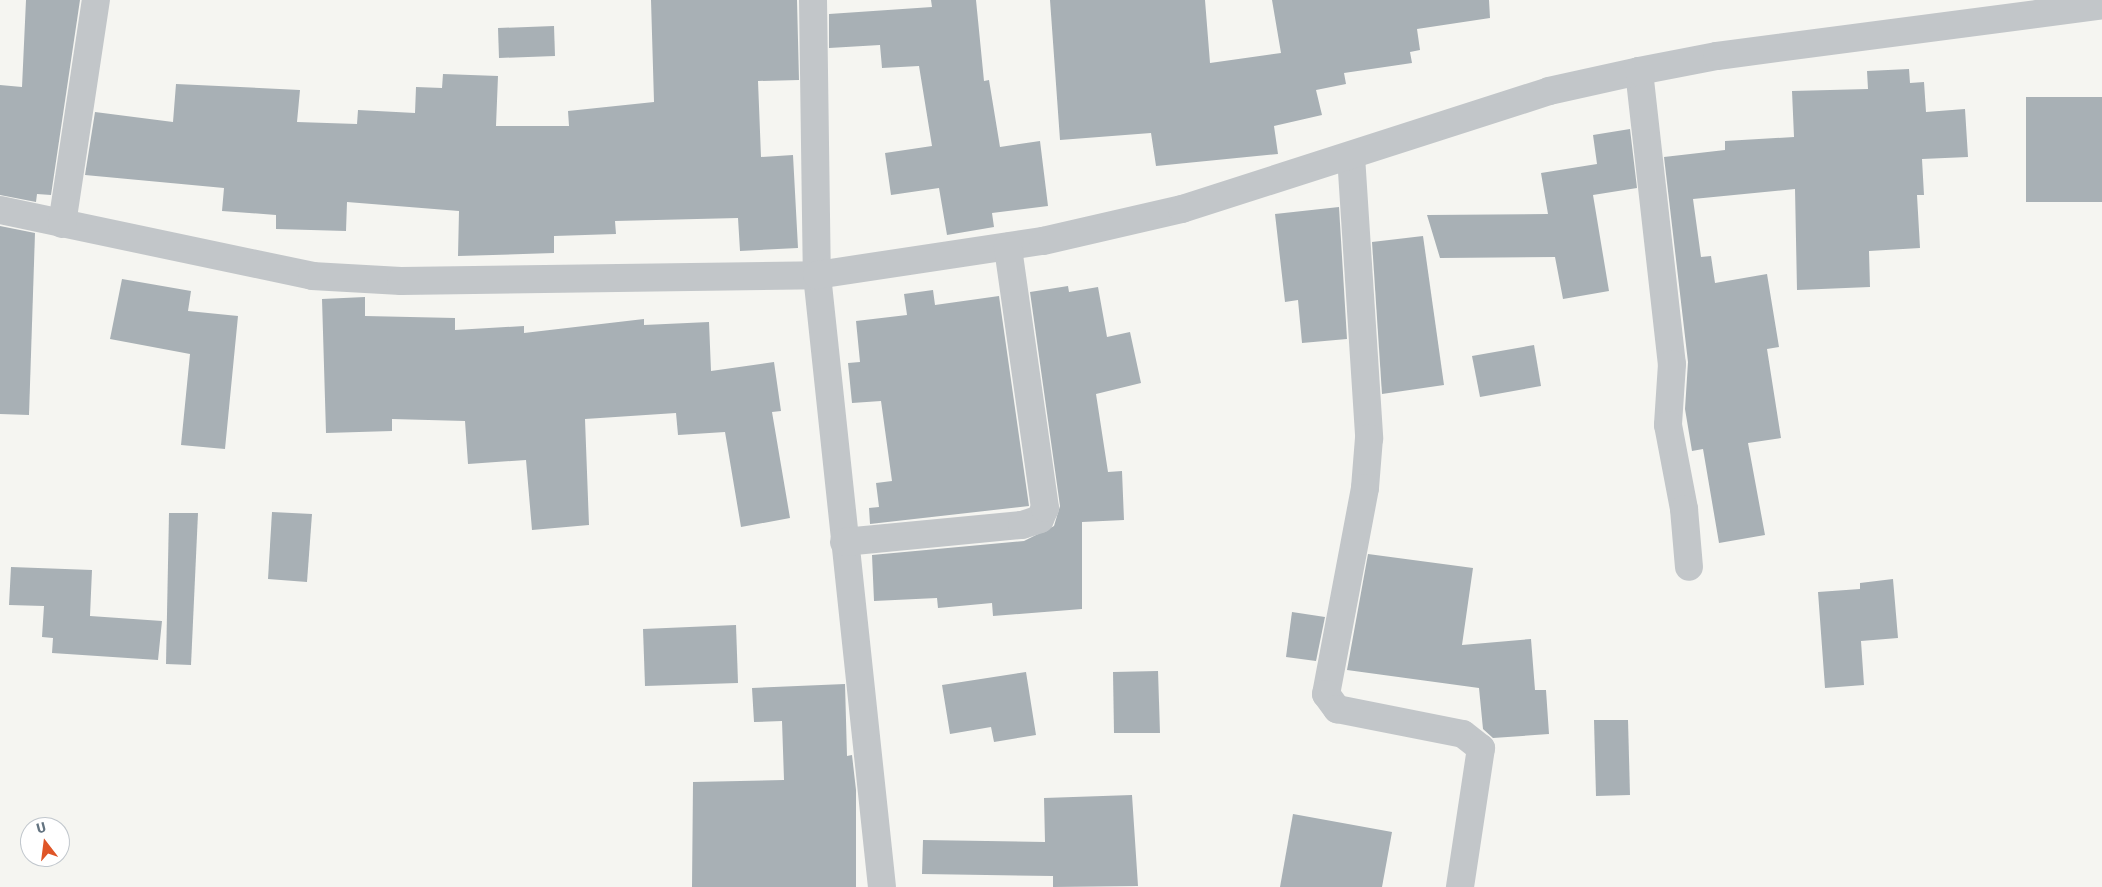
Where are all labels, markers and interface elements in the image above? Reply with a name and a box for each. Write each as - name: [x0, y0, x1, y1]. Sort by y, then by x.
- north arrow: [20, 817, 70, 867]
- text: U: [35, 819, 48, 837]

